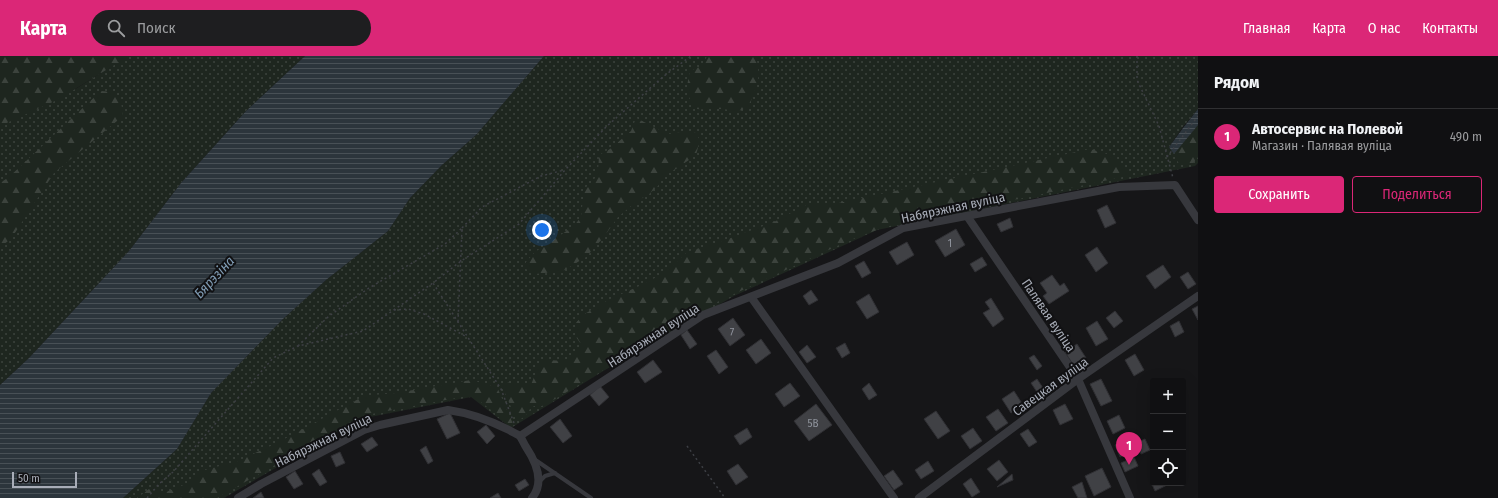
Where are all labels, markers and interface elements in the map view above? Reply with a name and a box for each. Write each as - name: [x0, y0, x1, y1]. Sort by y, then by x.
- search box: [91, 10, 371, 46]
- text: Карта: [20, 17, 67, 40]
- icon: search: [105, 17, 127, 39]
- text: Поиск: [137, 19, 175, 37]
- text: Главная: [1243, 20, 1290, 37]
- text: Карта: [1312, 20, 1346, 37]
- text: О нас: [1368, 20, 1400, 37]
- text: Контакты: [1422, 20, 1478, 37]
- text: Рядом: [1214, 72, 1259, 93]
- text: Автосервис на Полевой: [1252, 120, 1403, 138]
- text: 1: [1224, 129, 1230, 144]
- text: 490 m: [1450, 129, 1482, 144]
- text: Магазин · Палявая вуліца: [1252, 138, 1392, 153]
- button: Сохранить: [1214, 176, 1344, 213]
- button: Поделиться: [1352, 176, 1482, 213]
- street label: Набярэжная вуліца: [900, 189, 1006, 226]
- your location: [532, 220, 552, 240]
- house number: 1: [948, 237, 952, 250]
- water label: Бярэзіна: [191, 253, 238, 302]
- street label: Палявая вуліца: [1019, 276, 1079, 355]
- street label: Набярэжная вуліца: [605, 300, 702, 371]
- house number: 7: [730, 326, 735, 339]
- street label: Савецкая вуліца: [1010, 354, 1091, 419]
- map controls: [1150, 378, 1186, 486]
- button: +: [1150, 378, 1186, 414]
- street label: Набярэжная вуліца: [272, 411, 374, 470]
- button: −: [1150, 414, 1186, 450]
- house number: 5В: [807, 417, 819, 430]
- pin: 1: [1116, 432, 1142, 465]
- button: locate: [1150, 450, 1186, 486]
- scale bar: [12, 470, 77, 489]
- text: 50 m: [18, 472, 40, 485]

